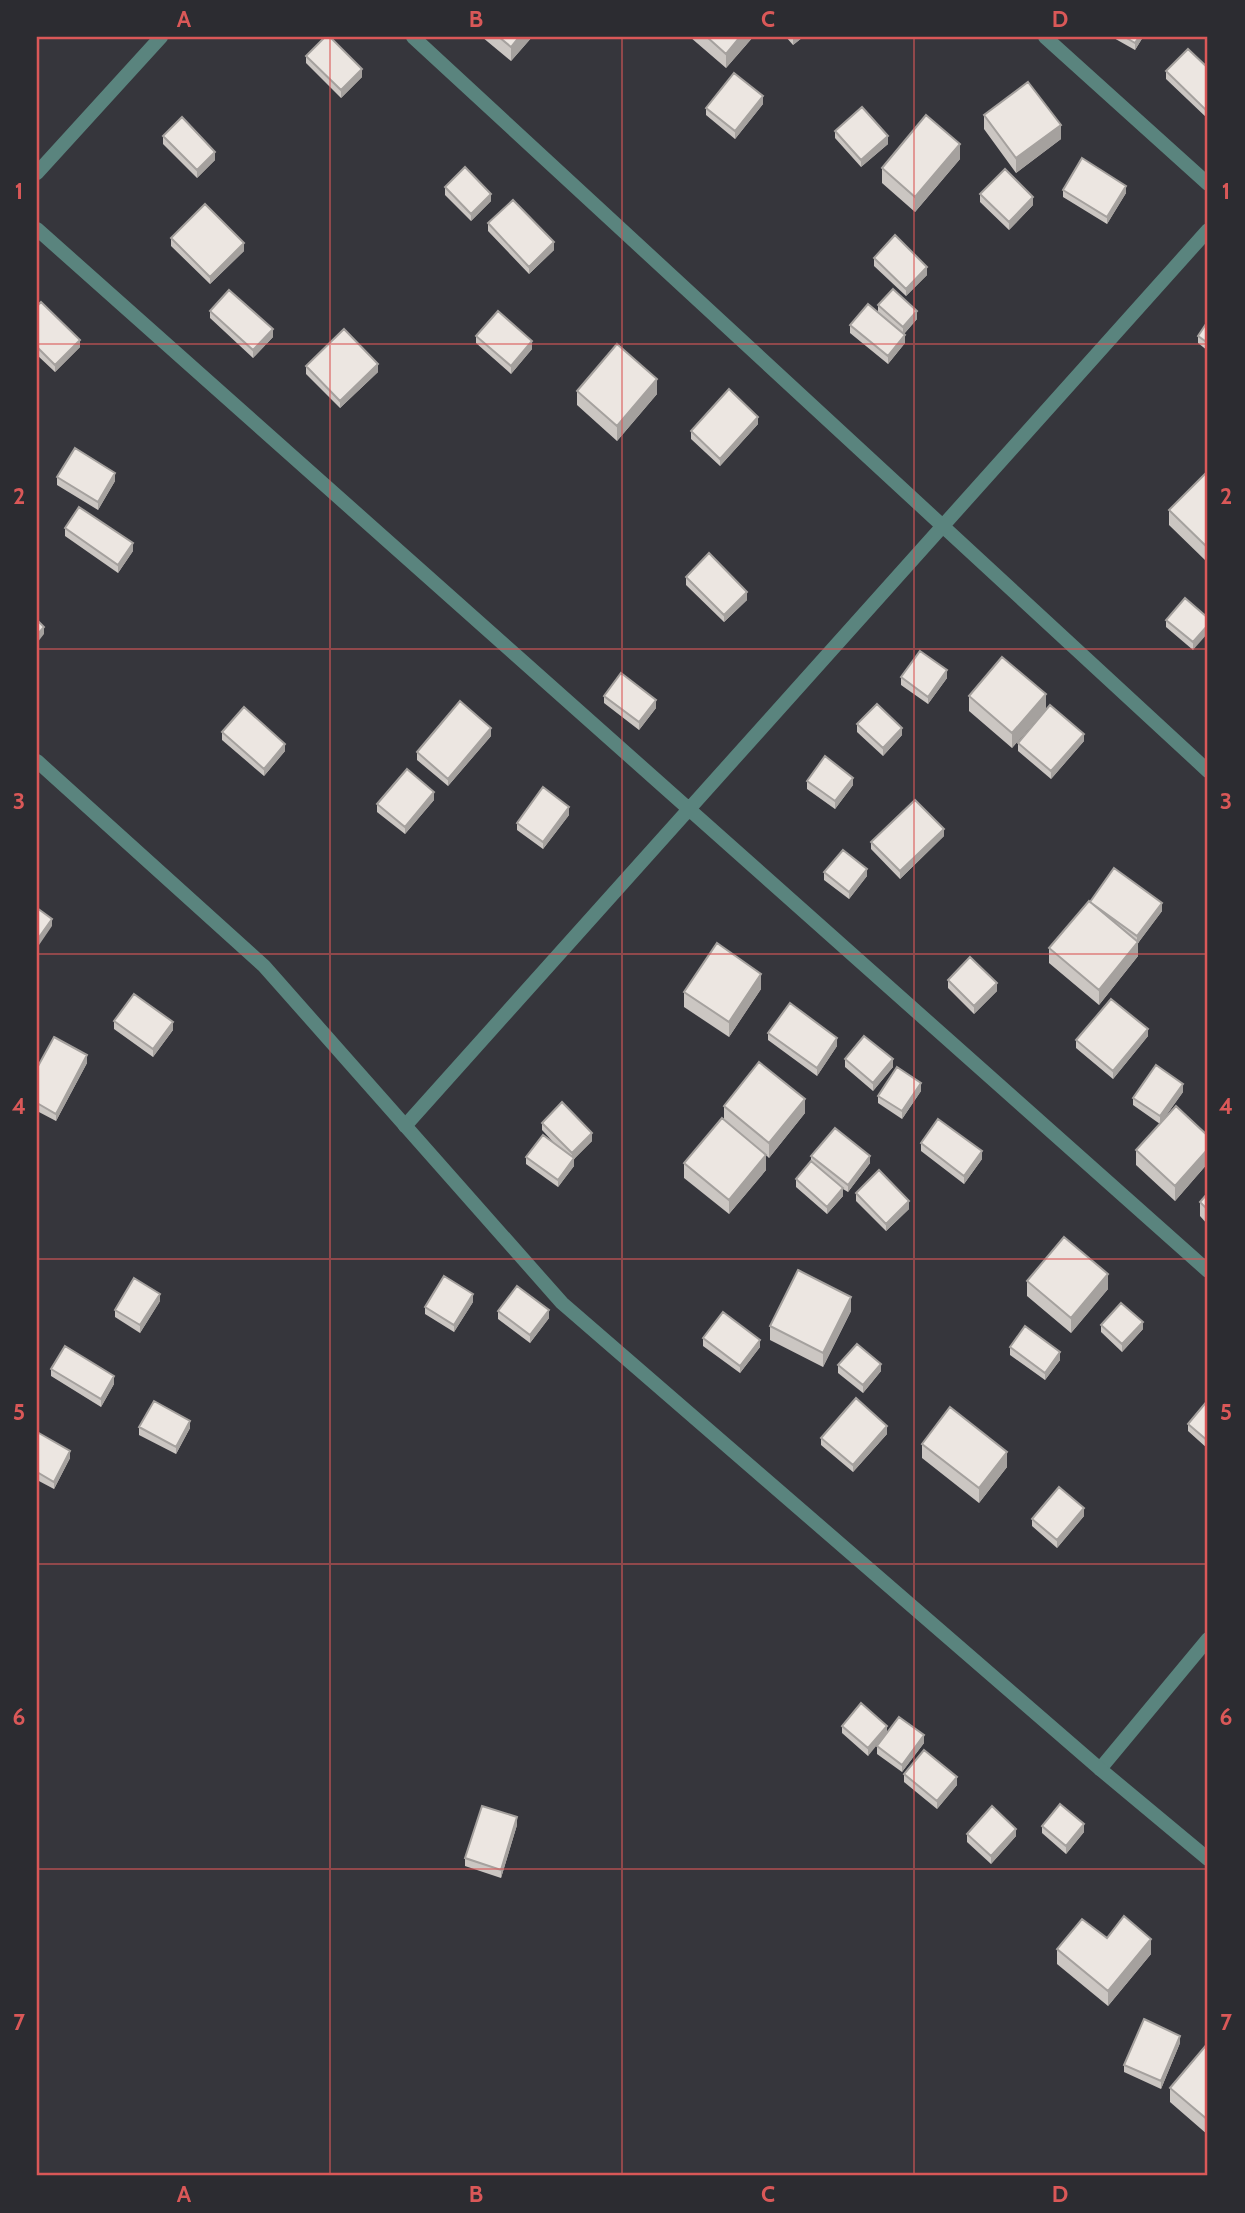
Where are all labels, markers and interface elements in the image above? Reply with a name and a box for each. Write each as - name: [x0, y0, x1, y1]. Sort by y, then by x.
- text: A: [177, 5, 192, 33]
- text: B: [469, 5, 483, 33]
- text: C: [761, 5, 775, 33]
- text: D: [1052, 5, 1068, 33]
- text: 1: [15, 177, 23, 205]
- text: 1: [1222, 177, 1230, 205]
- text: 2: [13, 482, 25, 510]
- text: 2: [1220, 482, 1232, 510]
- text: 3: [13, 787, 25, 815]
- text: 3: [1220, 787, 1232, 815]
- text: 4: [12, 1092, 26, 1120]
- text: 4: [1219, 1092, 1233, 1120]
- text: 5: [13, 1398, 25, 1426]
- text: 5: [1220, 1398, 1232, 1426]
- text: 6: [13, 1703, 25, 1731]
- text: 6: [1220, 1703, 1232, 1731]
- text: 7: [13, 2008, 25, 2036]
- text: 7: [1220, 2008, 1232, 2036]
- text: A: [177, 2180, 192, 2208]
- text: B: [469, 2180, 483, 2208]
- text: C: [761, 2180, 775, 2208]
- text: D: [1052, 2180, 1068, 2208]

